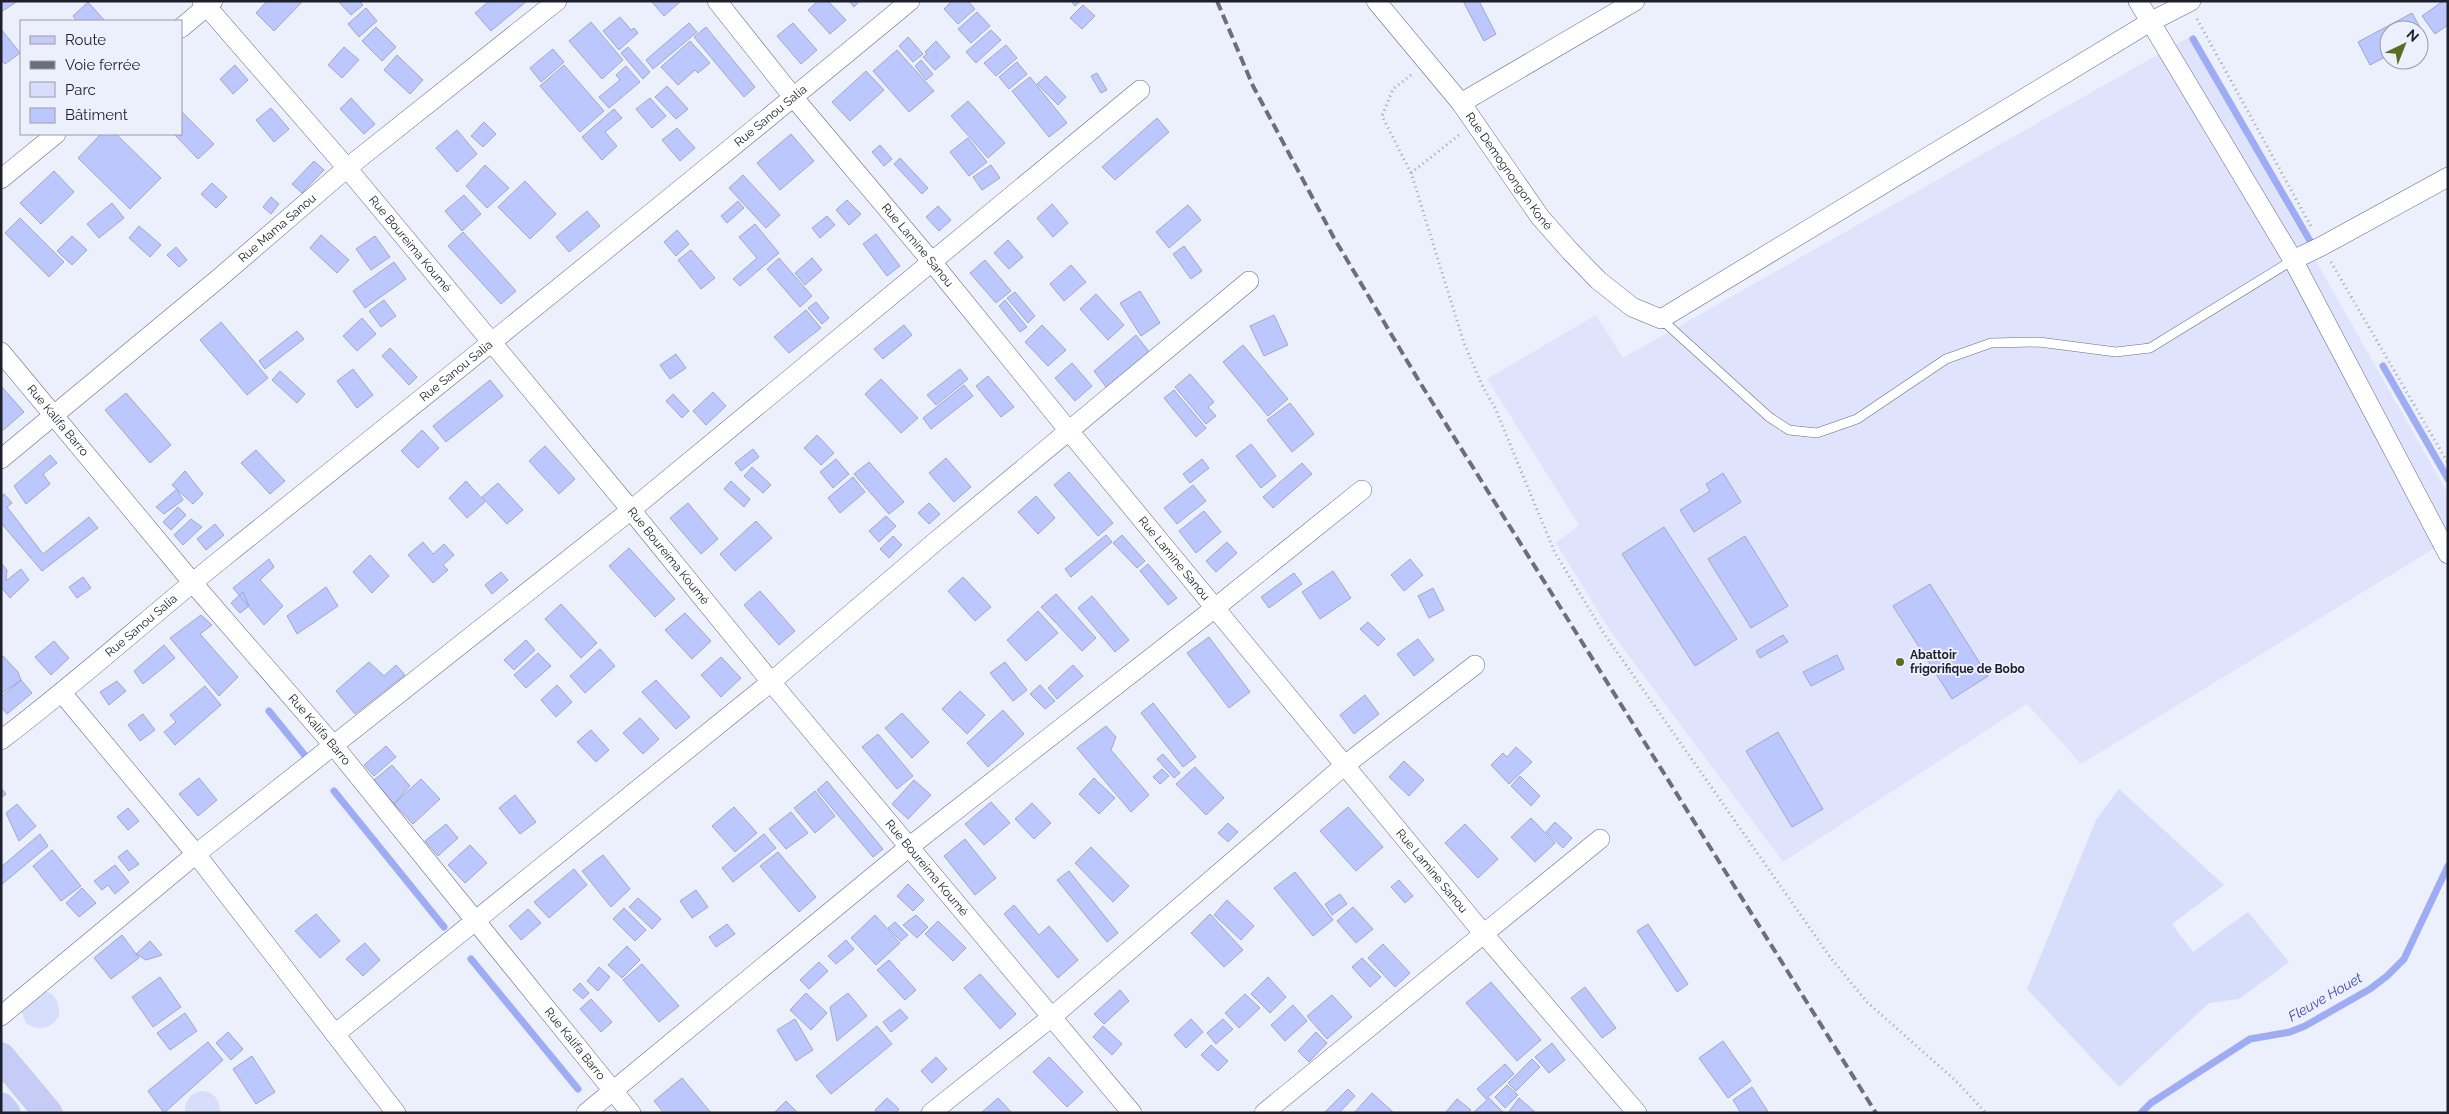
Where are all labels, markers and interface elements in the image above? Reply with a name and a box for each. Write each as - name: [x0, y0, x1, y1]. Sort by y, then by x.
- legend: [20, 20, 182, 135]
- north arrow: [2379, 20, 2429, 70]
- text: N: [2404, 26, 2422, 45]
- text: Route: [65, 31, 106, 49]
- text: Voie ferrée: [65, 56, 141, 74]
- text: Parc: [65, 81, 96, 99]
- street label: Rue Sanou Salia: [732, 82, 810, 149]
- text: Bâtiment: [65, 106, 128, 124]
- street label: Rue Demognongon Koné: [1463, 110, 1555, 233]
- street label: Rue Mama Sanou: [236, 191, 319, 265]
- street label: Rue Boureima Koumé: [366, 193, 454, 295]
- street label: Rue Lamine Sanou: [879, 201, 956, 290]
- street label: Rue Sanou Salia: [417, 337, 495, 404]
- street label: Rue Kalifa Barro: [24, 382, 92, 459]
- street label: Rue Boureima Koumé: [625, 505, 712, 607]
- street label: Rue Lamine Sanou: [1136, 514, 1213, 603]
- street label: Rue Sanou Salia: [103, 591, 180, 660]
- place label: Abattoir frigorifique de Bobo: [1910, 648, 2025, 676]
- marker: Abattoir frigorifique de Bobo: [1894, 656, 1906, 668]
- street label: Rue Kalifa Barro: [285, 691, 354, 768]
- street label: Rue Boureima Koumé: [882, 817, 971, 919]
- street label: Rue Lamine Sanou: [1393, 826, 1470, 916]
- water label: Fleuve Houet: [2285, 969, 2365, 1025]
- street label: Rue Kalifa Barro: [542, 1005, 608, 1083]

